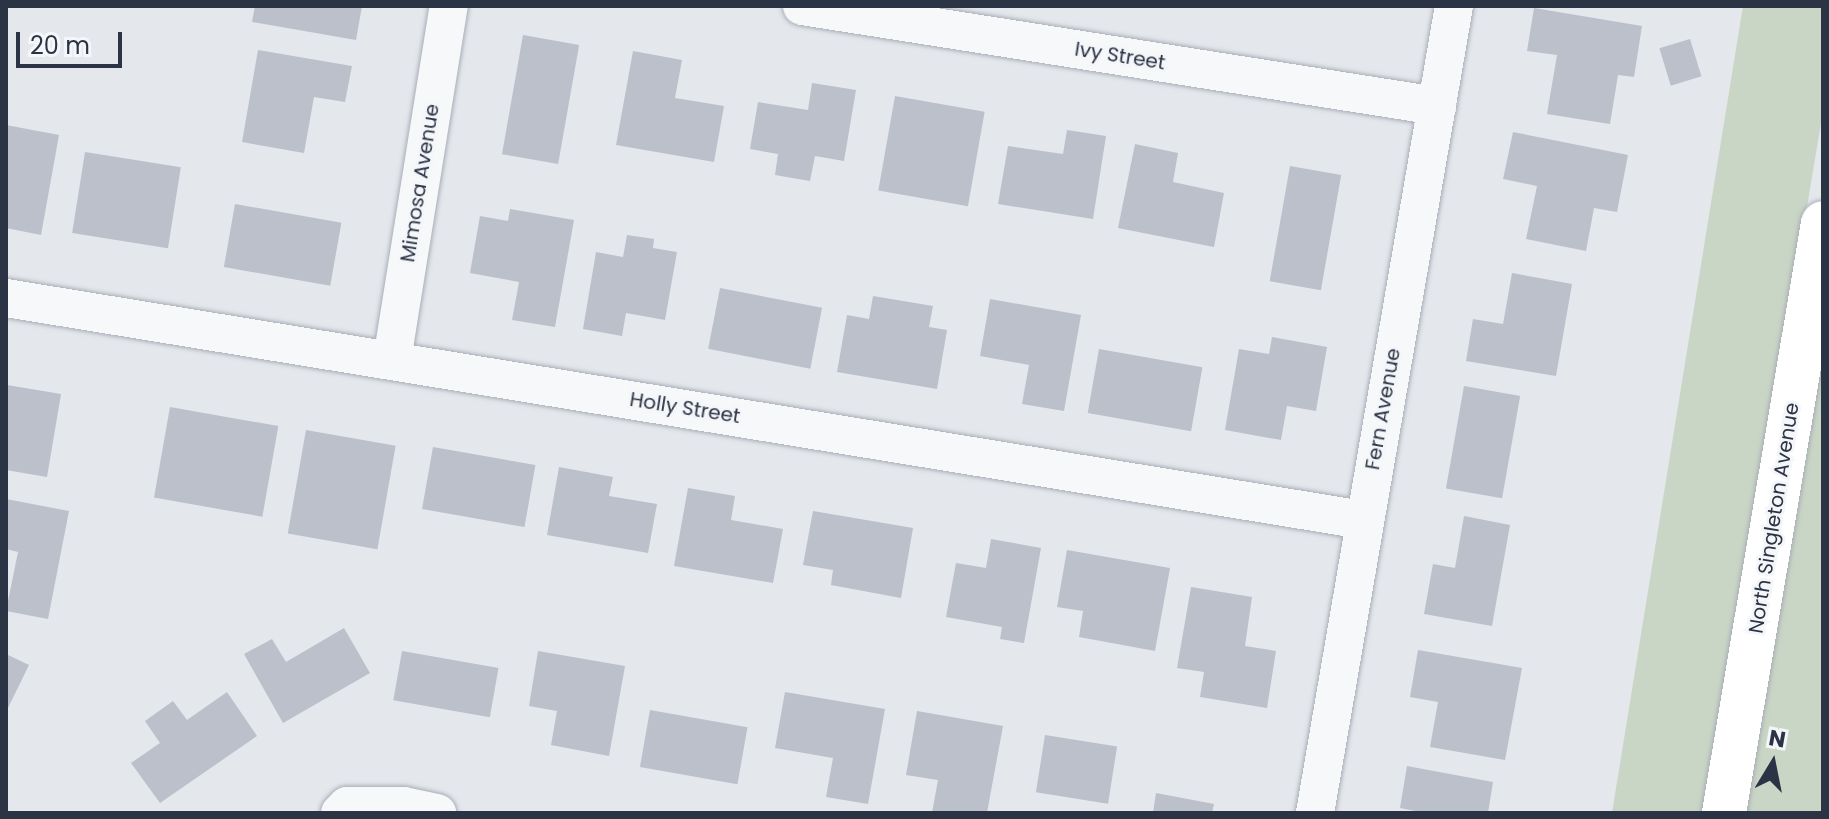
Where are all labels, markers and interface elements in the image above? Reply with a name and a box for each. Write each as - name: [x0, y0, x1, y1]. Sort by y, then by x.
- scale bar: [20, 16, 126, 66]
- text: 20 m: [30, 29, 90, 62]
- street label: Ivy Street: [1073, 37, 1167, 75]
- street label: Mimosa Avenue: [396, 102, 444, 264]
- street label: Fern Avenue: [1360, 346, 1406, 472]
- street label: Holly Street: [628, 387, 742, 429]
- street label: North Singleton Avenue: [1744, 401, 1804, 635]
- text: N: [1766, 722, 1788, 756]
- north arrow: [1733, 723, 1813, 803]

